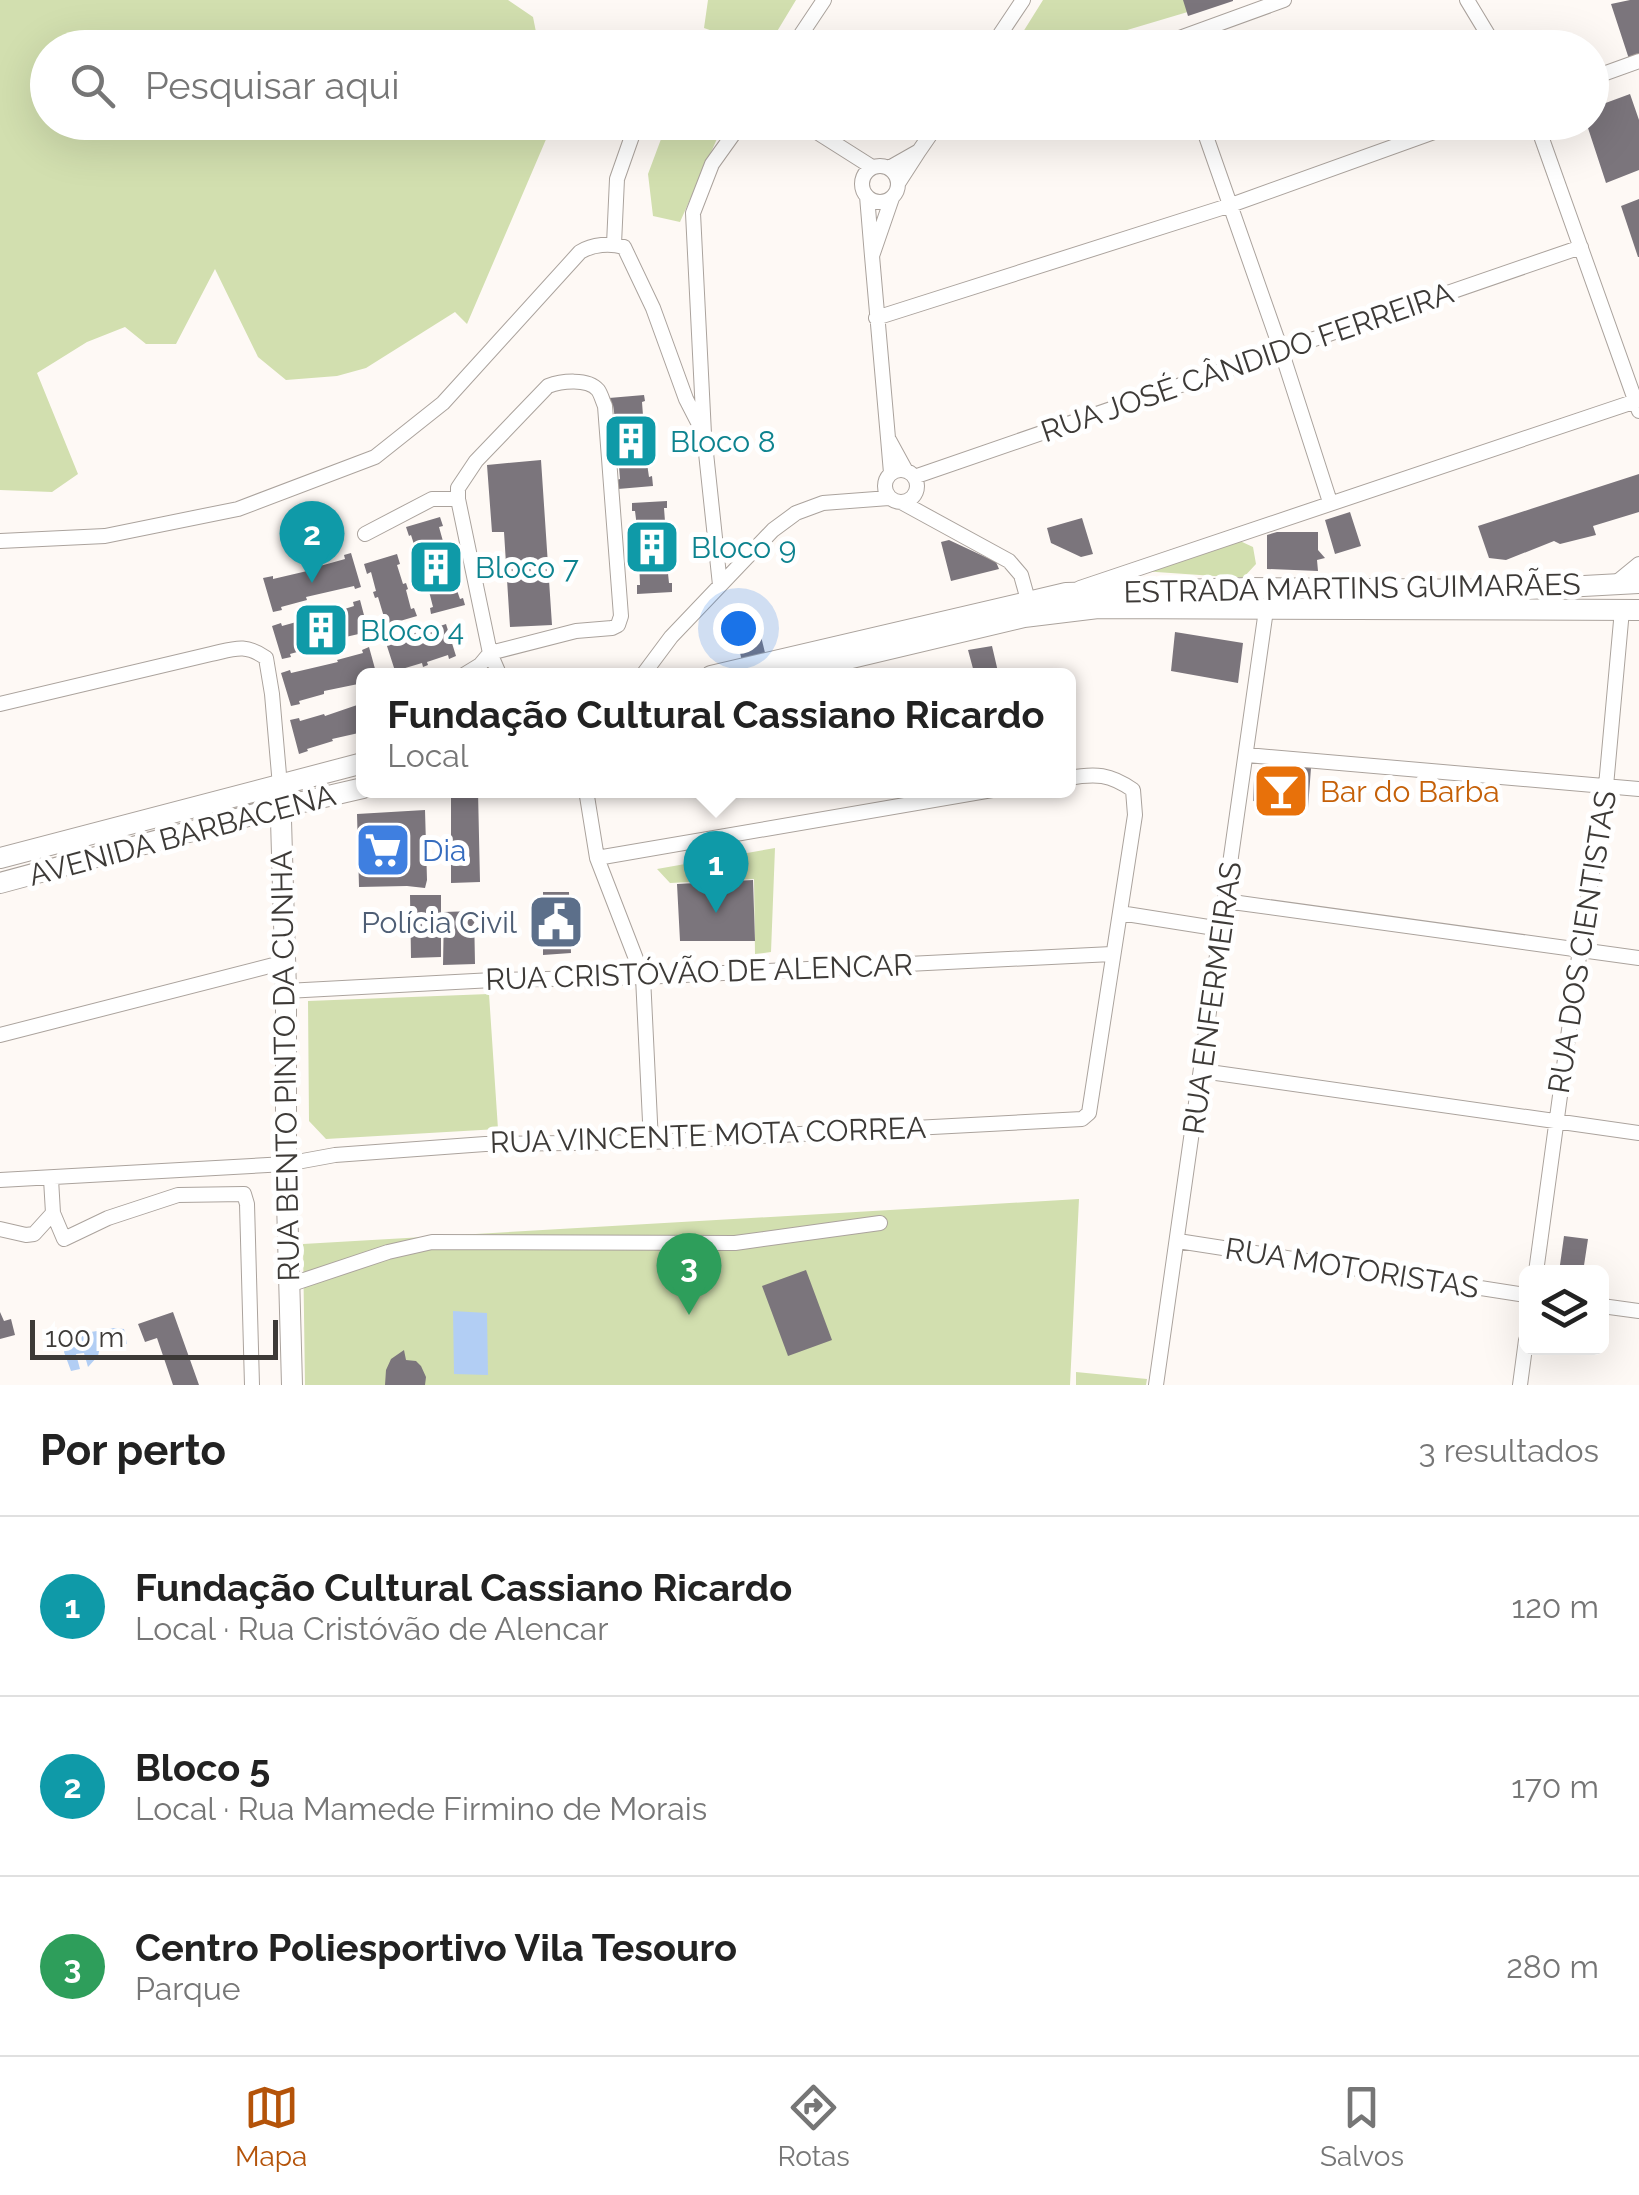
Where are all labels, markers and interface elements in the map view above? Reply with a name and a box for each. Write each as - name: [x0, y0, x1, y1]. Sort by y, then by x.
- search box: [30, 30, 1609, 140]
- icon: search: [65, 58, 120, 113]
- text: Pesquisar aqui: [145, 63, 399, 108]
- street label: RUA JOSÉ CÂNDIDO FERREIRA: [1036, 275, 1458, 449]
- building icon: Bloco 8: [601, 411, 661, 471]
- place label: Bloco 8: [670, 424, 776, 459]
- pin: 2: [280, 500, 344, 583]
- building icon: Bloco 9: [622, 517, 682, 577]
- place label: Bloco 9: [691, 530, 796, 565]
- building icon: Bloco 7: [406, 537, 466, 597]
- place label: Bloco 7: [475, 550, 579, 585]
- street label: ESTRADA MARTINS GUIMARÃES: [1123, 567, 1581, 609]
- building icon: Bloco 4: [291, 600, 351, 660]
- your location: [713, 603, 764, 654]
- place label: Bloco 4: [360, 613, 464, 648]
- popup: [356, 668, 1076, 798]
- text: Fundação Cultural Cassiano Ricardo: [387, 692, 1045, 737]
- text: Local: [387, 737, 468, 774]
- bar icon: Bar do Barba: [1251, 761, 1311, 821]
- place label: Bar do Barba: [1320, 774, 1500, 809]
- street label: AVENIDA BARBACENA: [25, 777, 339, 893]
- street label: RUA DOS CIENTISTAS: [1541, 788, 1623, 1096]
- supermarket icon: Dia: [353, 820, 413, 880]
- pin: 1: [684, 830, 748, 913]
- place label: Dia: [422, 833, 466, 868]
- street label: RUA BENTO PINTO DA CUNHA: [264, 850, 306, 1282]
- street label: RUA ENFERMEIRAS: [1176, 859, 1248, 1137]
- public building icon: Polícia Civil: [526, 892, 586, 952]
- place label: Polícia Civil: [361, 905, 518, 940]
- street label: RUA CRISTÓVÃO DE ALENCAR: [485, 947, 913, 997]
- street label: RUA VINCENTE MOTA CORREA: [489, 1110, 927, 1160]
- street label: RUA MOTORISTAS: [1223, 1231, 1481, 1305]
- pin: 3: [656, 1232, 722, 1315]
- map controls: [1519, 1265, 1609, 1355]
- button: layers: [1519, 1265, 1609, 1355]
- scale bar: [30, 1315, 278, 1360]
- text: 100 m: [45, 1321, 124, 1354]
- text: Por perto: [40, 1426, 226, 1475]
- text: 3 resultados: [1419, 1432, 1599, 1469]
- text: Fundação Cultural Cassiano Ricardo: [135, 1565, 792, 1610]
- text: 1: [65, 1588, 80, 1625]
- text: 120 m: [1511, 1588, 1599, 1625]
- text: Local · Rua Cristóvão de Alencar: [135, 1610, 608, 1647]
- text: Bloco 5: [135, 1745, 270, 1790]
- text: 2: [63, 1768, 82, 1805]
- text: 170 m: [1511, 1768, 1599, 1805]
- text: Local · Rua Mamede Firmino de Morais: [135, 1790, 707, 1827]
- text: Centro Poliesportivo Vila Tesouro: [135, 1925, 737, 1970]
- text: 3: [64, 1948, 81, 1985]
- text: 280 m: [1506, 1948, 1599, 1985]
- text: Parque: [135, 1970, 240, 2007]
- tab: Mapa: [235, 2080, 307, 2173]
- tab: Rotas: [777, 2080, 850, 2173]
- tab: Salvos: [1320, 2080, 1404, 2173]

